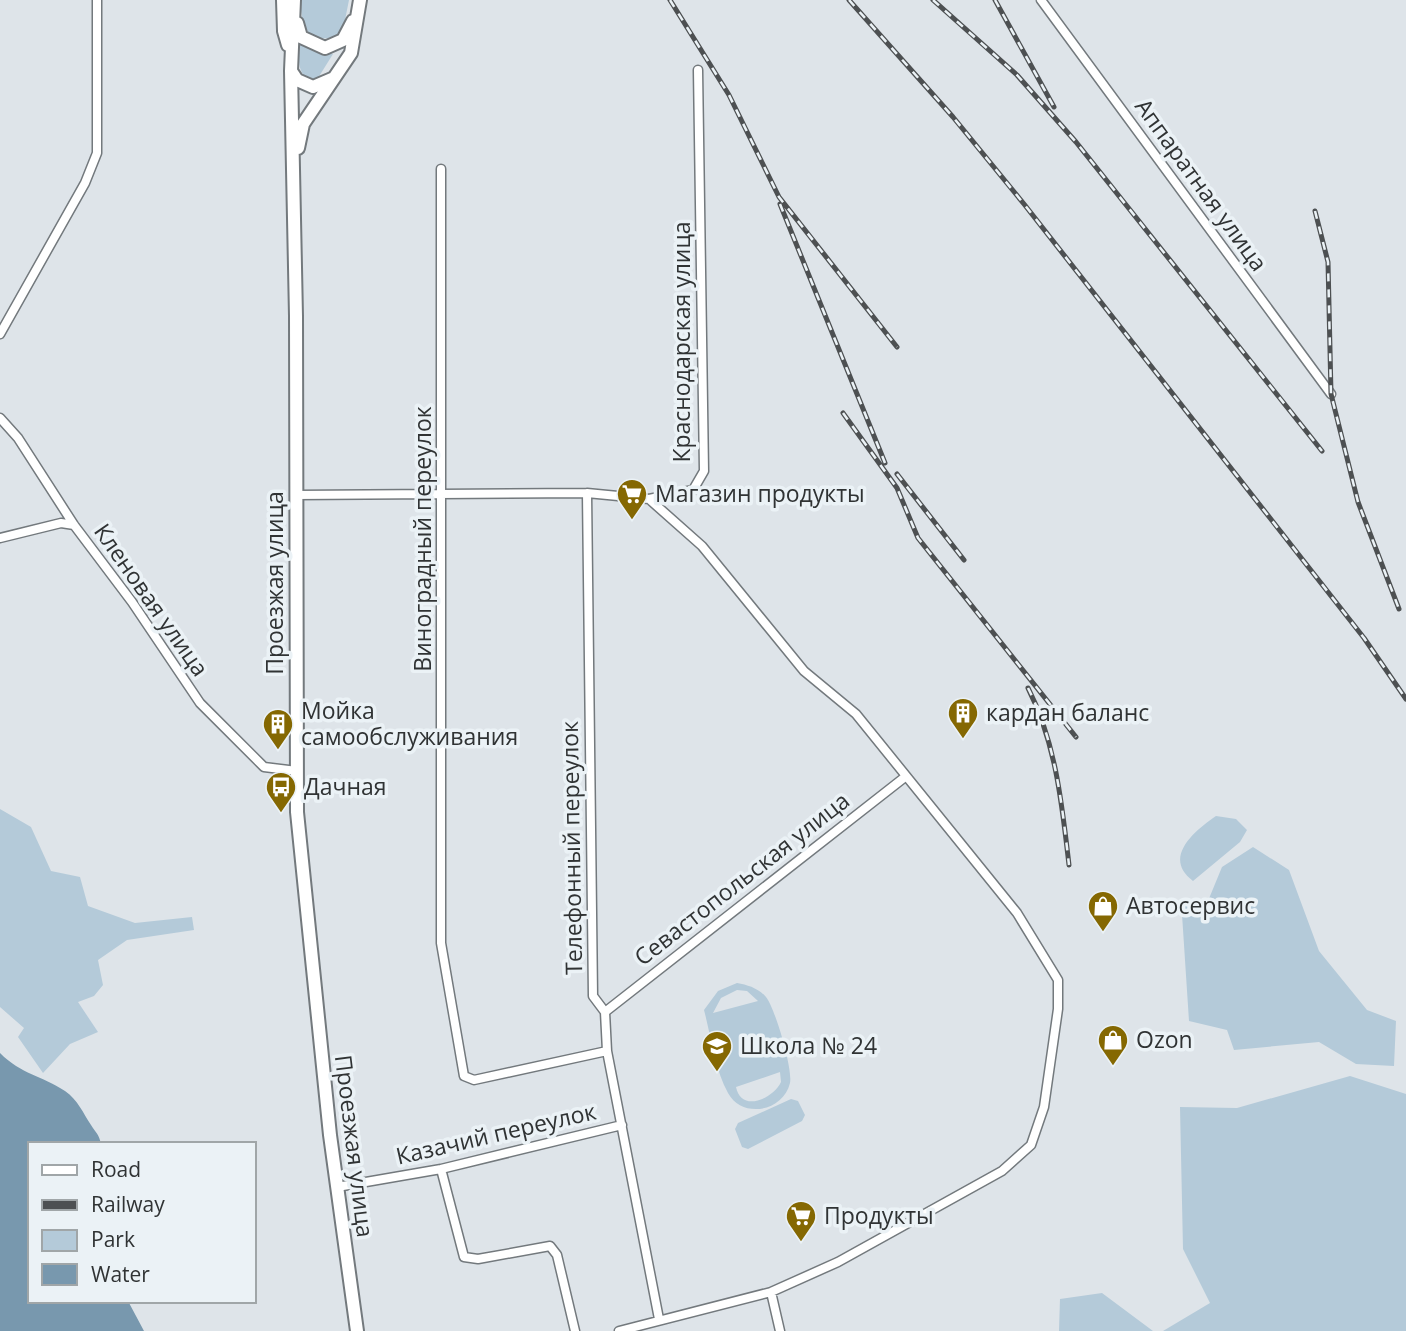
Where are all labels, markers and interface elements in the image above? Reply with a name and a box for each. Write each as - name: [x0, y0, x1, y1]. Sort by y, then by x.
- street label: Аппаратная улица: [1128, 92, 1275, 277]
- street label: Краснодарская улица: [665, 221, 697, 463]
- street label: Виноградный переулок: [406, 406, 438, 672]
- supermarket icon: Магазин продукты: [615, 477, 649, 521]
- place label: Магазин продукты: [655, 477, 865, 509]
- street label: Проезжая улица: [258, 491, 290, 675]
- street label: Кленовая улица: [87, 517, 216, 682]
- place label: Мойка самообслуживания: [301, 694, 518, 752]
- building icon: кардан баланс: [946, 696, 980, 740]
- place label: кардан баланс: [986, 696, 1149, 728]
- building icon: Мойка самообслуживания: [261, 707, 295, 751]
- street label: Телефонный переулок: [553, 721, 589, 975]
- bus stop icon: Дачная: [264, 770, 298, 814]
- place label: Дачная: [304, 770, 387, 802]
- street label: Севастопольская улица: [627, 784, 856, 972]
- shop icon: Автосервис: [1086, 889, 1120, 933]
- place label: Автосервис: [1126, 889, 1255, 921]
- shop icon: Ozon: [1096, 1023, 1130, 1067]
- place label: Ozon: [1136, 1023, 1193, 1055]
- school or university icon: Школа № 24: [700, 1029, 734, 1073]
- place label: Школа № 24: [740, 1029, 877, 1061]
- street label: Проезжая улица: [328, 1053, 382, 1239]
- street label: Казачий переулок: [393, 1094, 599, 1172]
- legend: [28, 1142, 256, 1303]
- text: Road: [91, 1155, 141, 1183]
- text: Railway: [91, 1190, 165, 1218]
- supermarket icon: Продукты: [784, 1199, 818, 1243]
- place label: Продукты: [824, 1199, 934, 1231]
- text: Park: [91, 1225, 135, 1253]
- text: Water: [91, 1260, 150, 1288]

